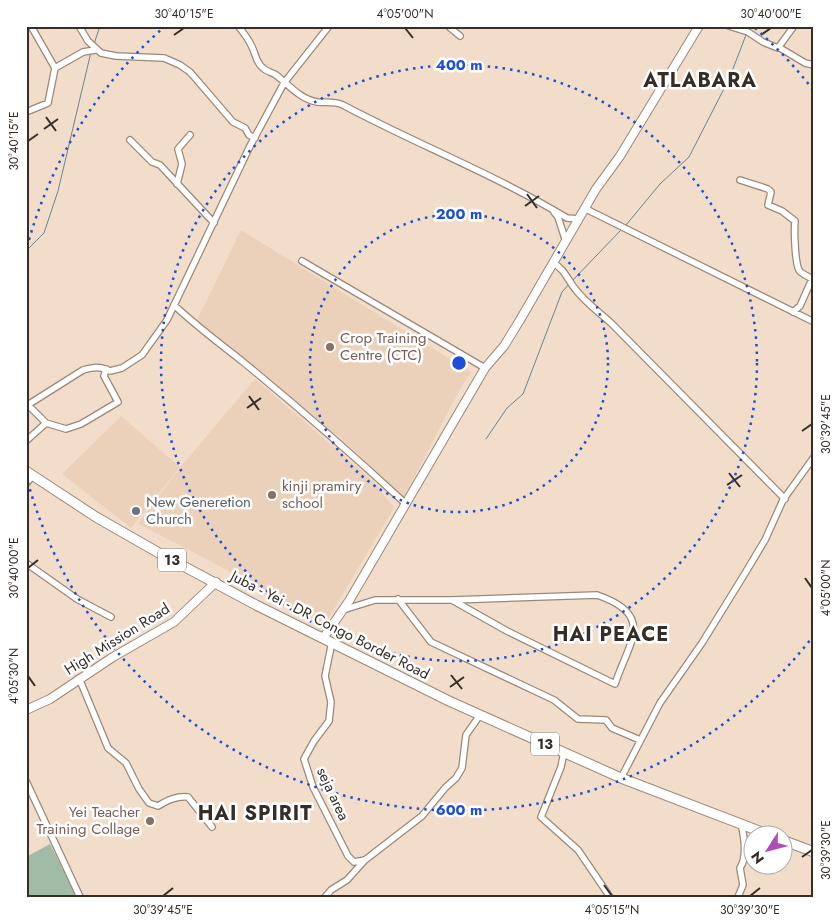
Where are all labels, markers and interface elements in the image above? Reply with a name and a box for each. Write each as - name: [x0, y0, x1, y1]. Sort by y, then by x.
- text: 30°40'15"E: [154, 5, 214, 23]
- text: 4°05'00"N: [376, 5, 434, 23]
- text: 30°40'00"E: [740, 5, 802, 23]
- text: 400 m: [435, 54, 483, 76]
- district label: ATLABARA: [642, 66, 757, 95]
- text: 30°40'15"E: [5, 111, 23, 171]
- text: 200 m: [436, 203, 482, 225]
- place label: Crop Training Centre (CTC): [340, 327, 427, 366]
- marker: Crop Training Centre (CTC): [324, 341, 336, 353]
- centre of rings: [450, 354, 468, 372]
- text: 30°39'45"E: [817, 394, 835, 454]
- place label: kinji pramiry school: [282, 475, 362, 514]
- marker: kinji pramiry school: [266, 489, 278, 501]
- place label: New Generetion Church: [146, 491, 251, 530]
- marker: New Generetion Church: [130, 505, 142, 517]
- text: 30°40'00"E: [5, 537, 23, 599]
- road number: 13: [158, 548, 186, 572]
- text: 4°05'00"N: [817, 559, 835, 617]
- street label: Juba - Yei - DR Congo Border Road: [225, 564, 433, 685]
- street label: High Mission Road: [60, 598, 174, 680]
- district label: HAI PEACE: [553, 620, 669, 649]
- text: 4°05'30"N: [5, 648, 23, 704]
- road number: 13: [531, 732, 559, 756]
- street label: seja area: [311, 764, 355, 824]
- district label: HAI SPIRIT: [198, 799, 312, 828]
- text: 600 m: [436, 799, 482, 821]
- place label: Yei Teacher Training Collage: [36, 801, 141, 840]
- marker: Yei Teacher Training Collage: [144, 815, 156, 827]
- text: 30°39'30"E: [817, 820, 835, 880]
- north arrow: [742, 826, 792, 876]
- text: N: [746, 847, 769, 868]
- text: 30°39'45"E: [133, 901, 193, 919]
- text: 4°05'15"N: [585, 901, 639, 919]
- text: 30°39'30"E: [720, 901, 780, 919]

